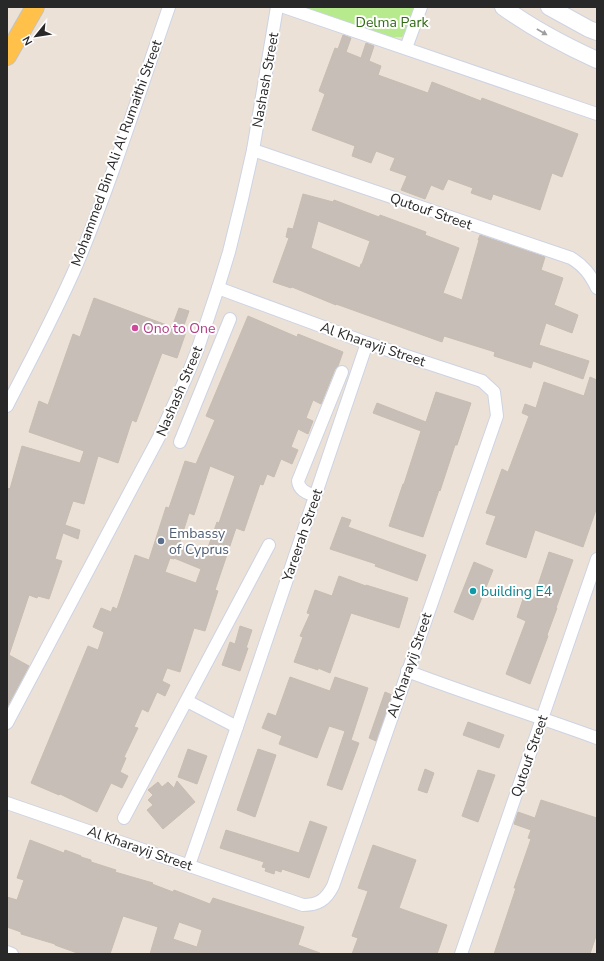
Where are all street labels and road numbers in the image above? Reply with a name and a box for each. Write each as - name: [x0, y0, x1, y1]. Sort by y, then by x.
- street label: Nashash Street: [248, 31, 283, 129]
- street label: Mohammed Bin Ali Al Rumaithi Street: [67, 37, 166, 269]
- street label: Qutouf Street: [387, 189, 474, 234]
- street label: Al Kharayij Street: [318, 318, 428, 371]
- street label: Nashash Street: [152, 343, 207, 439]
- street label: Yareerah Street: [277, 486, 327, 585]
- street label: Al Kharayij Street: [383, 610, 436, 720]
- street label: Qutouf Street: [507, 713, 552, 800]
- street label: Al Kharayij Street: [85, 822, 195, 875]

